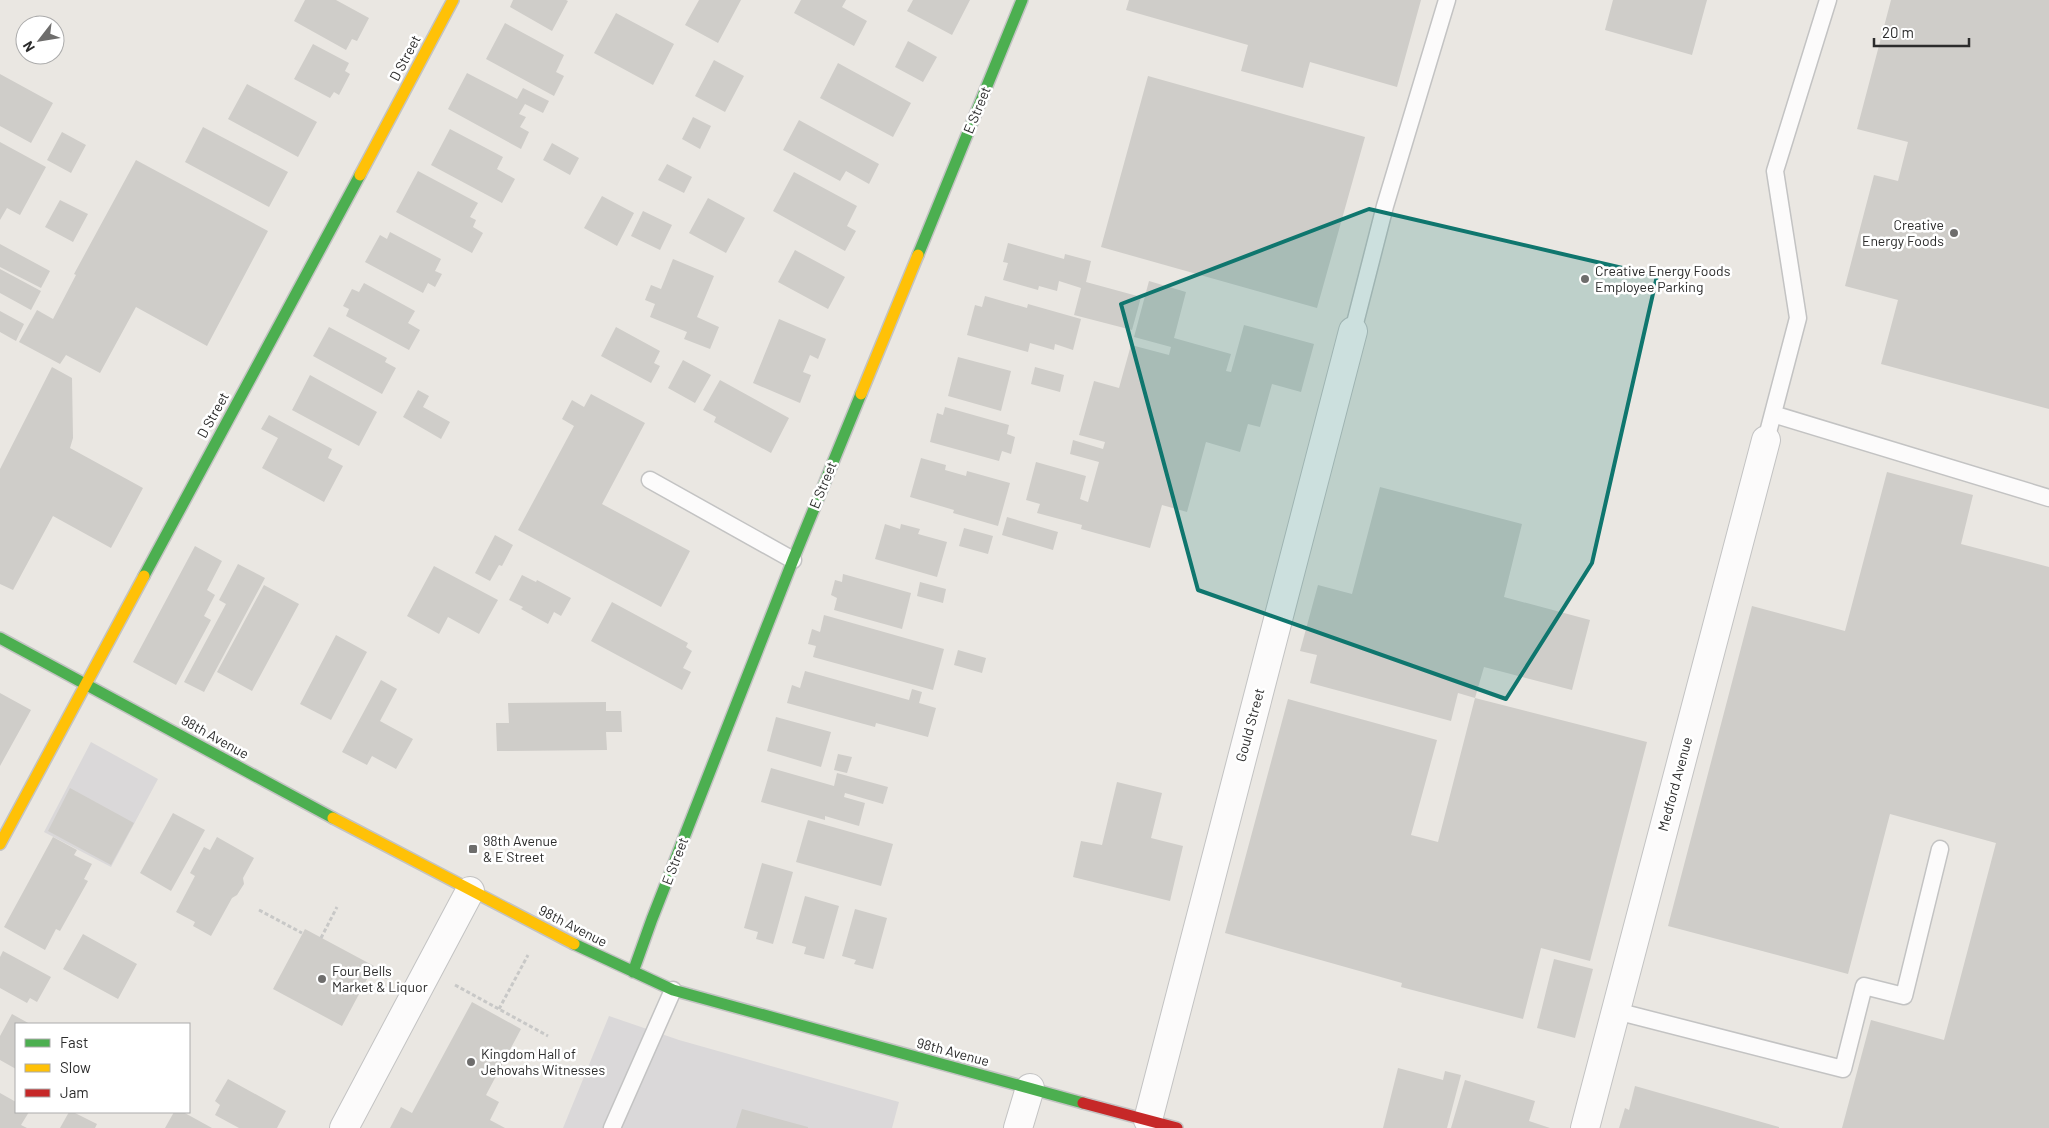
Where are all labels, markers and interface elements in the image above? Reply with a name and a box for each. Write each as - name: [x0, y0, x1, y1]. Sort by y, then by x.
- north arrow: [15, 15, 65, 65]
- scale bar: [1874, 15, 1969, 47]
- text: 20 m: [1882, 23, 1914, 41]
- street label: D Street: [385, 32, 424, 84]
- text: N: [19, 39, 38, 55]
- street label: E Street: [959, 84, 994, 136]
- place label: Creative Energy Foods: [1862, 216, 1944, 249]
- marker: Creative Energy Foods: [1948, 227, 1960, 239]
- place label: Creative Energy Foods Employee Parking: [1595, 262, 1731, 295]
- marker: Creative Energy Foods Employee Parking: [1579, 273, 1591, 285]
- street label: D Street: [193, 389, 232, 441]
- street label: E Street: [805, 459, 840, 511]
- street label: Gould Street: [1232, 686, 1268, 764]
- street label: 98th Avenue: [179, 711, 252, 762]
- street label: Medford Avenue: [1654, 735, 1695, 833]
- place label: 98th Avenue & E Street: [483, 832, 558, 865]
- street label: E Street: [658, 835, 691, 887]
- marker: 98th Avenue & E Street: [467, 843, 479, 855]
- street label: 98th Avenue: [536, 901, 610, 950]
- place label: Four Bells Market & Liquor: [332, 962, 428, 995]
- marker: Four Bells Market & Liquor: [316, 973, 328, 985]
- legend: [15, 1023, 190, 1113]
- text: Fast: [60, 1033, 88, 1051]
- street label: 98th Avenue: [915, 1034, 991, 1069]
- place label: Kingdom Hall of Jehovahs Witnesses: [481, 1045, 605, 1078]
- marker: Kingdom Hall of Jehovahs Witnesses: [465, 1056, 477, 1068]
- text: Slow: [60, 1058, 91, 1076]
- text: Jam: [60, 1083, 89, 1101]

